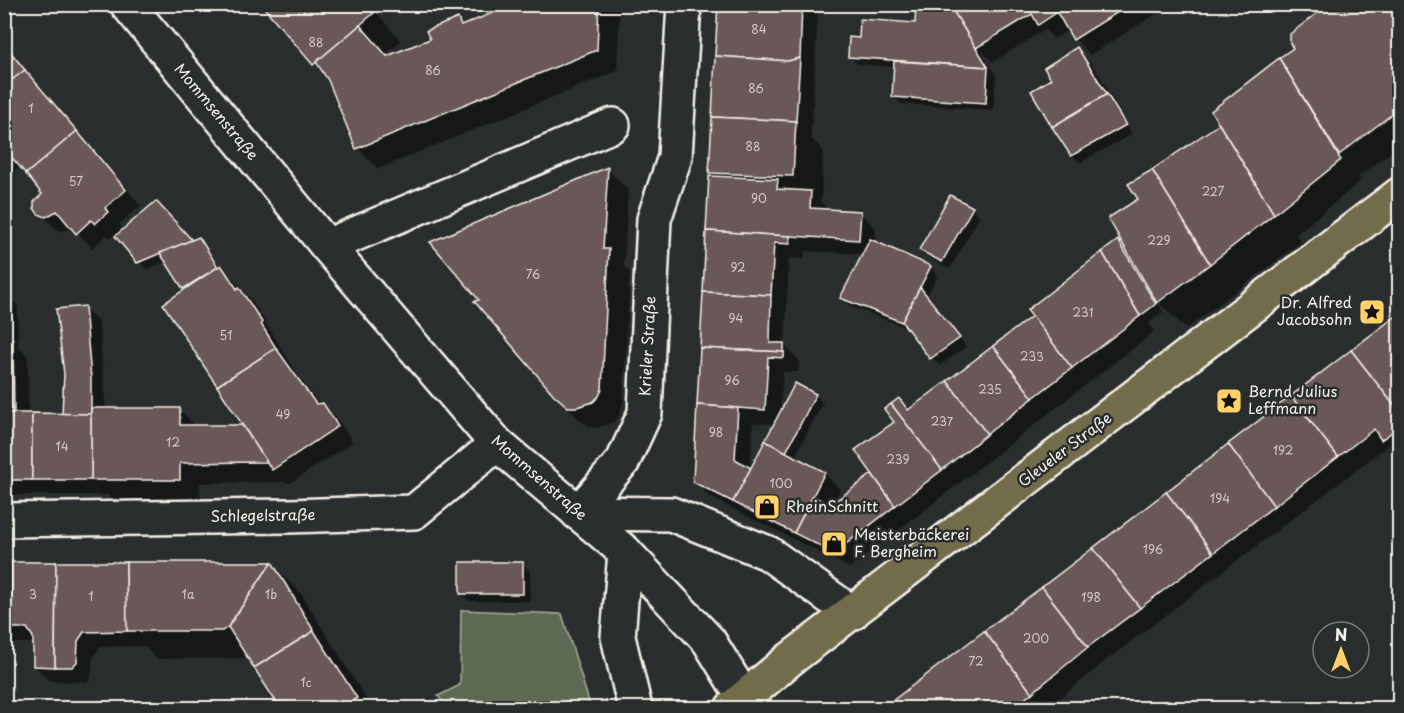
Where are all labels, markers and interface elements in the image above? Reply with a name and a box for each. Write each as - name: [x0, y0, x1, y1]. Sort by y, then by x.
- house number: 84: [751, 20, 767, 38]
- house number: 88: [309, 33, 323, 51]
- street label: Mommsenstraße: [170, 58, 265, 165]
- house number: 86: [425, 61, 441, 79]
- house number: 86: [748, 79, 764, 97]
- house number: 1: [28, 99, 34, 117]
- house number: 88: [746, 137, 760, 155]
- house number: 57: [69, 172, 83, 190]
- house number: 227: [1202, 182, 1224, 200]
- house number: 90: [751, 189, 767, 207]
- house number: 229: [1148, 231, 1170, 249]
- house number: 92: [730, 258, 746, 276]
- house number: 76: [526, 265, 540, 283]
- place label: Dr. Alfred Jacobsohn: [1277, 290, 1352, 330]
- street label: Krieler Straße: [632, 295, 661, 397]
- place icon: Dr. Alfred Jacobsohn: [1357, 297, 1387, 327]
- house number: 231: [1073, 303, 1093, 321]
- house number: 94: [729, 309, 744, 327]
- house number: 51: [220, 326, 232, 344]
- house number: 233: [1020, 347, 1044, 365]
- house number: 96: [724, 371, 740, 389]
- place label: Bernd Julius Leffmann: [1248, 379, 1338, 419]
- house number: 235: [978, 380, 1002, 398]
- place icon: Bernd Julius Leffmann: [1214, 386, 1244, 416]
- house number: 49: [276, 405, 290, 423]
- street label: Gleueler Straße: [1012, 406, 1116, 492]
- house number: 237: [931, 412, 954, 430]
- house number: 98: [709, 423, 723, 441]
- street label: Mommsenstraße: [487, 429, 593, 525]
- house number: 12: [166, 433, 180, 451]
- house number: 14: [55, 437, 69, 455]
- house number: 192: [1273, 441, 1293, 459]
- house number: 239: [886, 450, 910, 468]
- house number: 100: [770, 474, 793, 492]
- house number: 194: [1210, 489, 1230, 507]
- shop icon: RheinSchnitt: [752, 492, 782, 522]
- place label: RheinSchnitt: [786, 494, 878, 517]
- street label: Schlegelstraße: [210, 502, 316, 527]
- place label: Meisterbäckerei F. Bergheim: [854, 522, 969, 562]
- shop icon: Meisterbäckerei F. Bergheim: [819, 529, 849, 559]
- house number: 196: [1143, 540, 1163, 558]
- house number: 3: [29, 585, 37, 603]
- house number: 1a: [182, 585, 195, 603]
- house number: 1b: [265, 585, 277, 603]
- house number: 1: [88, 587, 94, 605]
- house number: 198: [1081, 588, 1101, 606]
- north arrow: [1311, 620, 1371, 680]
- text: N: [1335, 622, 1347, 646]
- house number: 200: [1023, 629, 1049, 647]
- house number: 72: [968, 652, 984, 670]
- house number: 1c: [300, 673, 312, 691]

